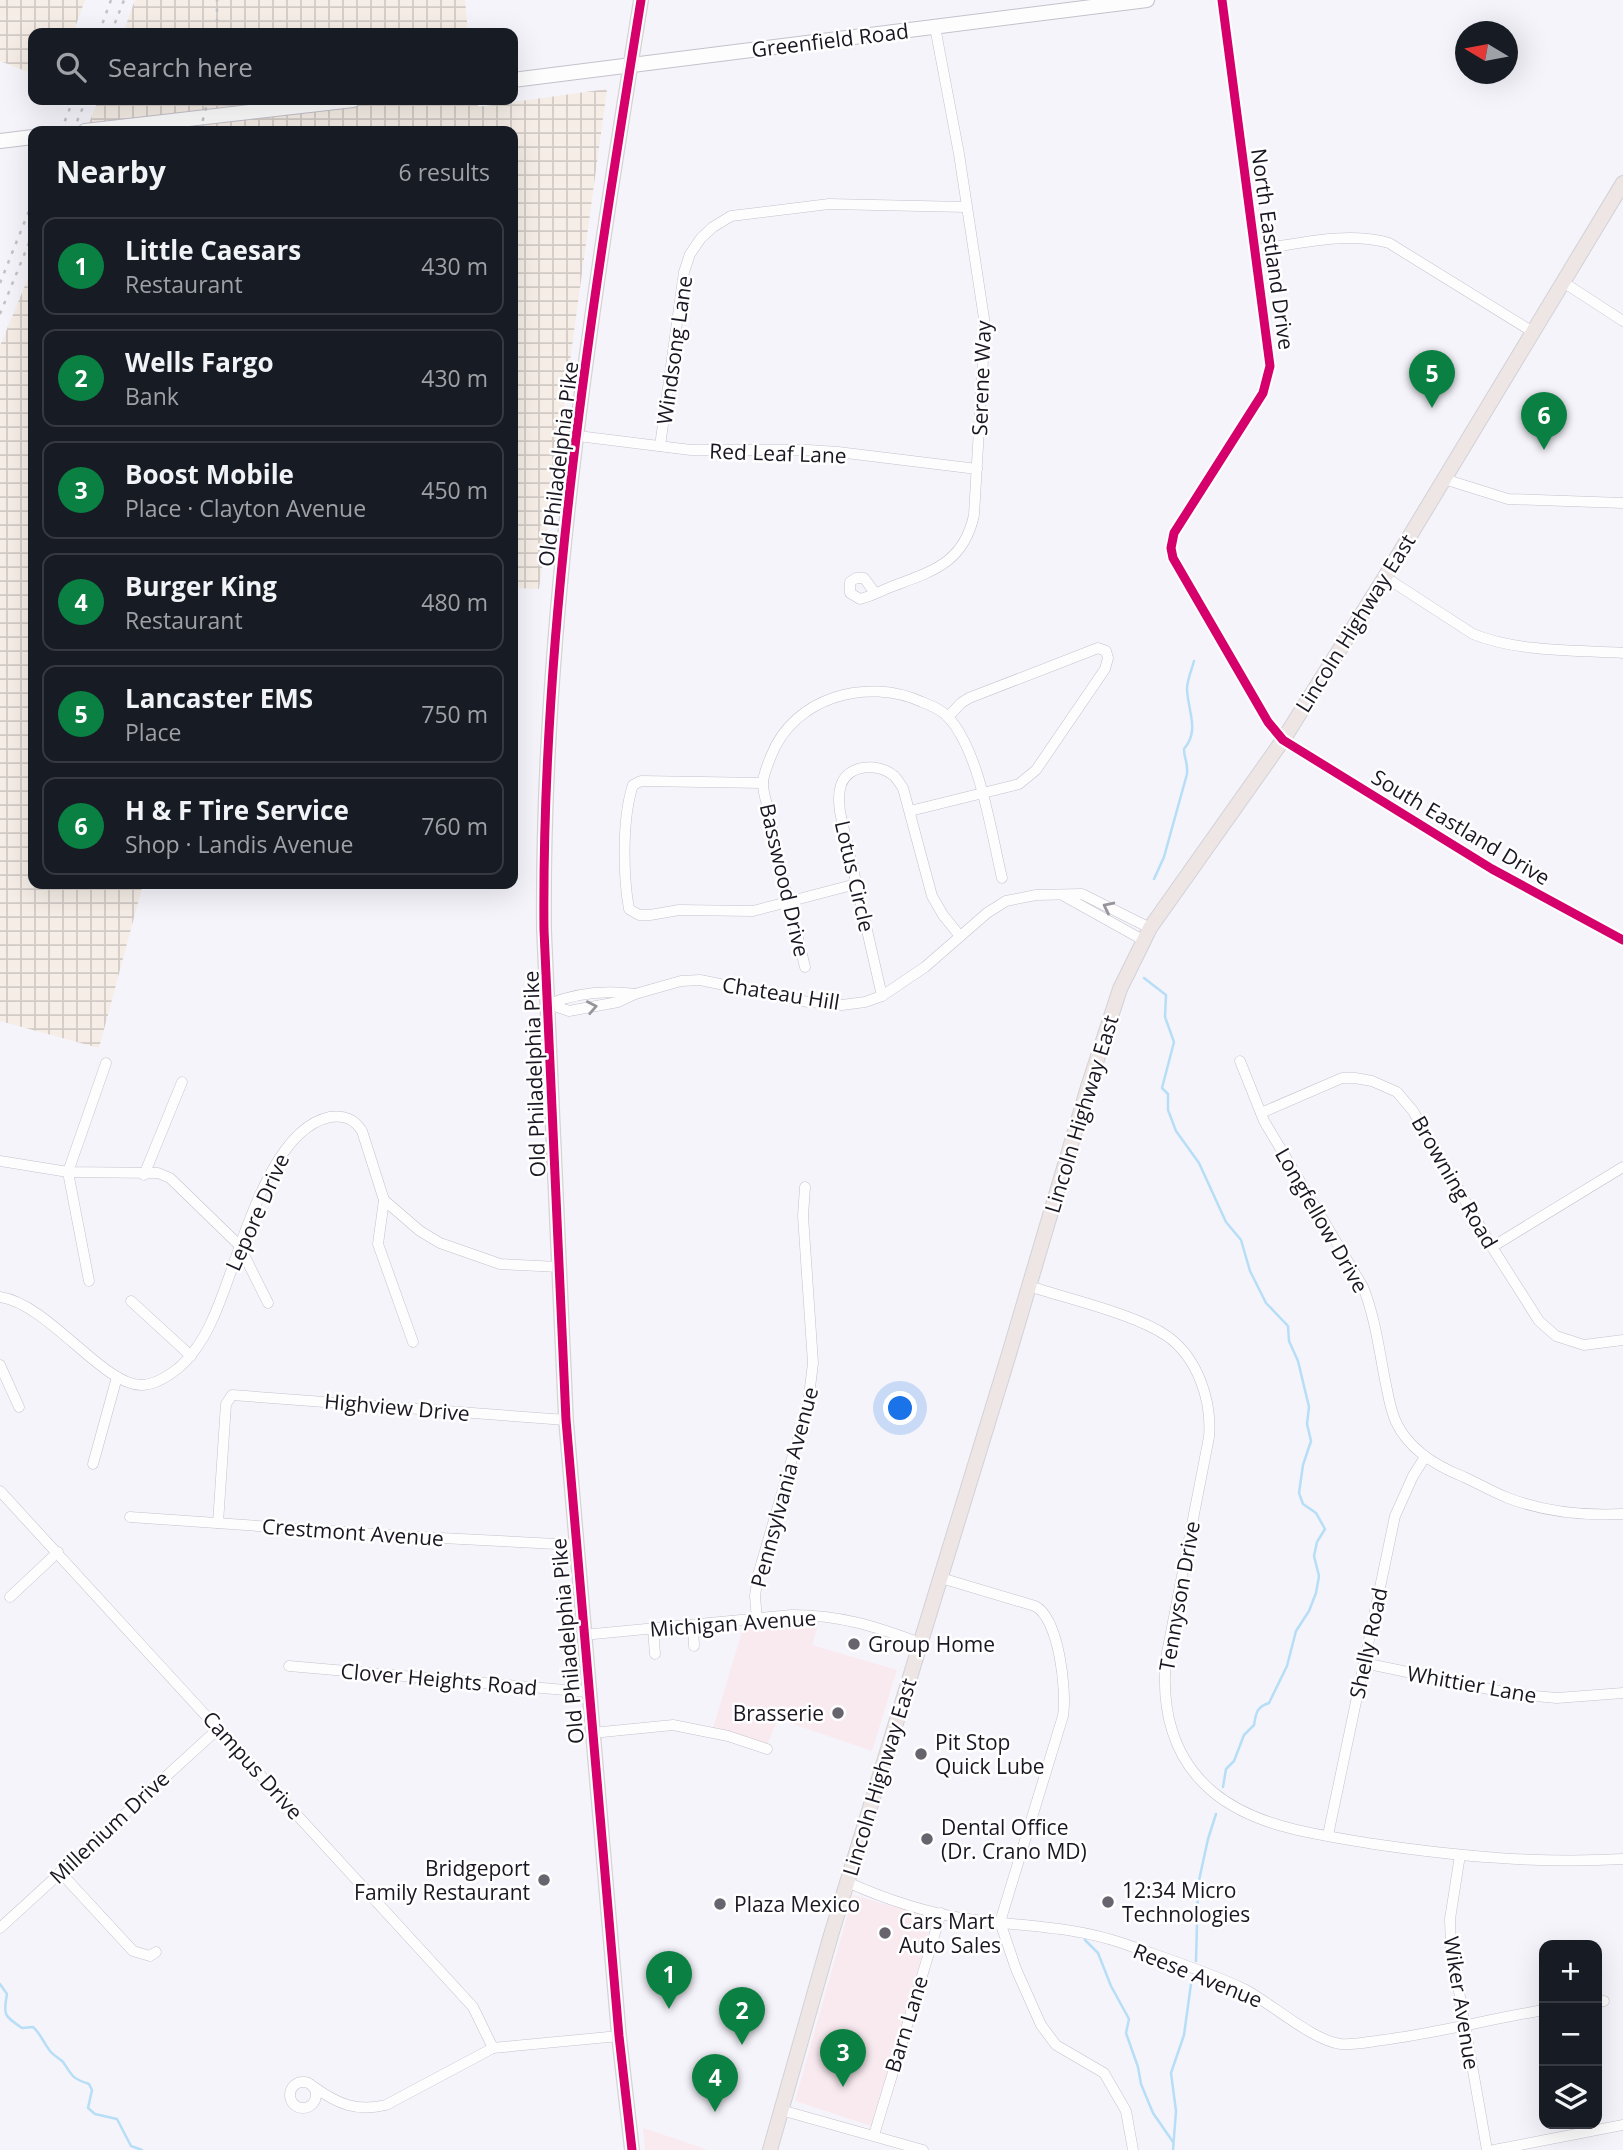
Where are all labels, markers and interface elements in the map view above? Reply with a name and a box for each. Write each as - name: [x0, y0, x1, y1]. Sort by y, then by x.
- street label: Greenfield Road: [750, 16, 910, 64]
- north arrow: [1455, 21, 1518, 84]
- search box: [28, 28, 518, 105]
- icon: search: [52, 48, 90, 86]
- text: Search here: [108, 49, 253, 85]
- street label: North Eastland Drive: [1245, 146, 1301, 352]
- text: Nearby: [56, 151, 166, 192]
- text: 6 results: [399, 156, 490, 188]
- text: Little Caesars: [125, 232, 301, 268]
- text: 1: [74, 250, 88, 282]
- text: 430 m: [421, 250, 488, 282]
- text: Restaurant: [125, 268, 243, 300]
- street label: Windsong Lane: [650, 274, 698, 426]
- street label: Serene Way: [965, 319, 997, 436]
- text: Wells Fargo: [125, 344, 274, 380]
- pin: 5: [1409, 350, 1455, 408]
- street label: Old Philadelphia Pike: [532, 360, 584, 568]
- text: 2: [74, 362, 88, 394]
- text: 430 m: [421, 362, 488, 394]
- text: Bank: [125, 380, 179, 412]
- pin: 6: [1521, 392, 1567, 450]
- street label: Red Leaf Lane: [709, 437, 847, 469]
- text: Boost Mobile: [125, 456, 294, 492]
- text: 3: [74, 474, 88, 506]
- text: 450 m: [421, 474, 488, 506]
- text: Place · Clayton Avenue: [125, 492, 366, 524]
- street label: Lincoln Highway East: [1289, 529, 1421, 717]
- text: Burger King: [125, 568, 277, 604]
- text: 4: [74, 586, 88, 618]
- text: 480 m: [421, 586, 488, 618]
- text: Restaurant: [125, 604, 243, 636]
- text: Lancaster EMS: [125, 680, 313, 716]
- text: 5: [74, 698, 88, 730]
- text: 750 m: [421, 698, 488, 730]
- text: Place: [125, 716, 181, 748]
- street label: South Eastland Drive: [1367, 763, 1555, 891]
- text: H & F Tire Service: [125, 792, 349, 828]
- street label: Basswood Drive: [754, 801, 816, 959]
- text: 6: [74, 810, 88, 842]
- text: 760 m: [421, 810, 488, 842]
- street label: Lotus Circle: [829, 817, 881, 935]
- text: Shop · Landis Avenue: [125, 828, 353, 860]
- one-way arrow: [1103, 901, 1115, 915]
- street label: Old Philadelphia Pike: [516, 970, 552, 1178]
- street label: Chateau Hill: [720, 970, 842, 1016]
- one-way arrow: [586, 1000, 598, 1015]
- street label: Lincoln Highway East: [1038, 1012, 1124, 1216]
- street label: Browning Road: [1406, 1110, 1504, 1254]
- street label: Longfellow Drive: [1269, 1142, 1375, 1298]
- street label: Lepore Drive: [219, 1149, 295, 1275]
- street label: Pennsylvania Avenue: [744, 1384, 824, 1590]
- street label: Highview Drive: [323, 1387, 471, 1427]
- your location: [883, 1391, 917, 1425]
- street label: Crestmont Avenue: [261, 1512, 445, 1552]
- street label: Tennyson Drive: [1152, 1519, 1206, 1673]
- street label: Old Philadelphia Pike: [544, 1537, 590, 1745]
- street label: Shelly Road: [1343, 1585, 1393, 1701]
- street label: Michigan Avenue: [649, 1603, 817, 1643]
- place label: Group Home: [868, 1630, 995, 1658]
- marker: Group Home: [846, 1636, 862, 1652]
- street label: Clover Heights Road: [339, 1656, 539, 1702]
- street label: Whittier Lane: [1405, 1659, 1539, 1709]
- street label: Lincoln Highway East: [836, 1675, 922, 1879]
- place label: Brasserie: [733, 1699, 824, 1727]
- street label: Campus Drive: [197, 1705, 309, 1825]
- marker: Brasserie: [830, 1705, 846, 1721]
- place label: Pit Stop Quick Lube: [935, 1728, 1045, 1780]
- marker: Pit Stop Quick Lube: [913, 1746, 929, 1762]
- street label: Millenium Drive: [43, 1764, 175, 1890]
- place label: Dental Office (Dr. Crano MD): [941, 1813, 1087, 1865]
- marker: Dental Office (Dr. Crano MD): [919, 1831, 935, 1847]
- place label: Bridgeport Family Restaurant: [354, 1854, 530, 1906]
- marker: Bridgeport Family Restaurant: [536, 1872, 552, 1888]
- place label: 12:34 Micro Technologies: [1122, 1876, 1250, 1928]
- place label: Plaza Mexico: [734, 1890, 860, 1918]
- marker: 12:34 Micro Technologies: [1100, 1894, 1116, 1910]
- marker: Plaza Mexico: [712, 1896, 728, 1912]
- place label: Cars Mart Auto Sales: [899, 1907, 1001, 1959]
- marker: Cars Mart Auto Sales: [877, 1925, 893, 1941]
- street label: Wiker Avenue: [1438, 1934, 1486, 2072]
- street label: Reese Avenue: [1129, 1936, 1267, 2014]
- map controls: [1539, 1940, 1602, 2129]
- button: +: [1539, 1940, 1602, 2003]
- pin: 1: [646, 1951, 692, 2009]
- street label: Barn Lane: [878, 1972, 934, 2076]
- pin: 2: [719, 1987, 765, 2045]
- button: −: [1539, 2003, 1602, 2066]
- pin: 3: [820, 2029, 866, 2087]
- pin: 4: [692, 2054, 738, 2112]
- button: layers: [1539, 2066, 1602, 2129]

